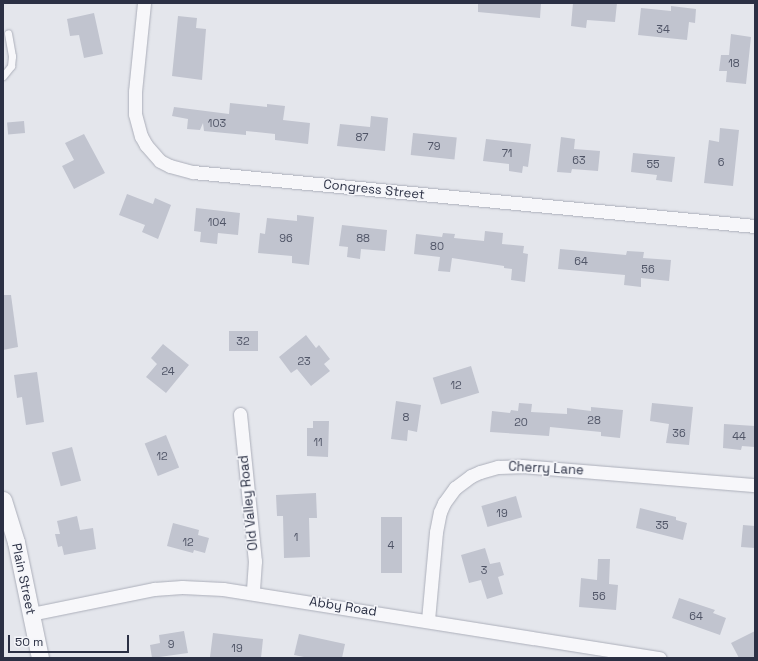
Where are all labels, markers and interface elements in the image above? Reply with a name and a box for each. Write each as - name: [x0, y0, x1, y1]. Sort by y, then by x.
- house number: 34: [656, 22, 670, 36]
- house number: 18: [728, 56, 740, 70]
- house number: 103: [208, 116, 226, 130]
- house number: 87: [356, 130, 368, 144]
- house number: 79: [428, 139, 440, 153]
- house number: 71: [502, 146, 512, 160]
- house number: 63: [572, 153, 586, 167]
- house number: 6: [718, 155, 724, 169]
- house number: 55: [646, 157, 660, 171]
- street label: Congress Street: [323, 177, 425, 203]
- house number: 104: [208, 215, 226, 229]
- house number: 96: [279, 231, 293, 245]
- house number: 88: [356, 231, 370, 245]
- house number: 80: [430, 239, 444, 253]
- house number: 64: [574, 254, 588, 268]
- house number: 56: [641, 262, 655, 276]
- house number: 32: [236, 334, 250, 348]
- house number: 23: [297, 354, 311, 368]
- house number: 24: [161, 364, 175, 378]
- house number: 12: [450, 378, 462, 392]
- house number: 8: [403, 410, 409, 424]
- house number: 28: [587, 413, 601, 427]
- house number: 20: [514, 415, 528, 429]
- house number: 36: [672, 426, 686, 440]
- house number: 44: [732, 429, 746, 443]
- house number: 11: [313, 435, 323, 449]
- house number: 12: [156, 449, 168, 463]
- street label: Old Valley Road: [236, 454, 262, 552]
- street label: Cherry Lane: [508, 459, 584, 479]
- house number: 19: [496, 506, 508, 520]
- house number: 35: [655, 518, 669, 532]
- house number: 1: [294, 530, 298, 544]
- house number: 12: [182, 535, 194, 549]
- house number: 4: [388, 538, 394, 552]
- street label: Plain Street: [8, 542, 38, 616]
- house number: 3: [481, 563, 487, 577]
- house number: 56: [592, 589, 606, 603]
- street label: Abby Road: [308, 594, 378, 620]
- house number: 64: [689, 609, 703, 623]
- scale bar: [10, 627, 131, 653]
- text: 50 m: [15, 634, 43, 650]
- house number: 9: [168, 637, 174, 651]
- house number: 19: [231, 641, 243, 655]

